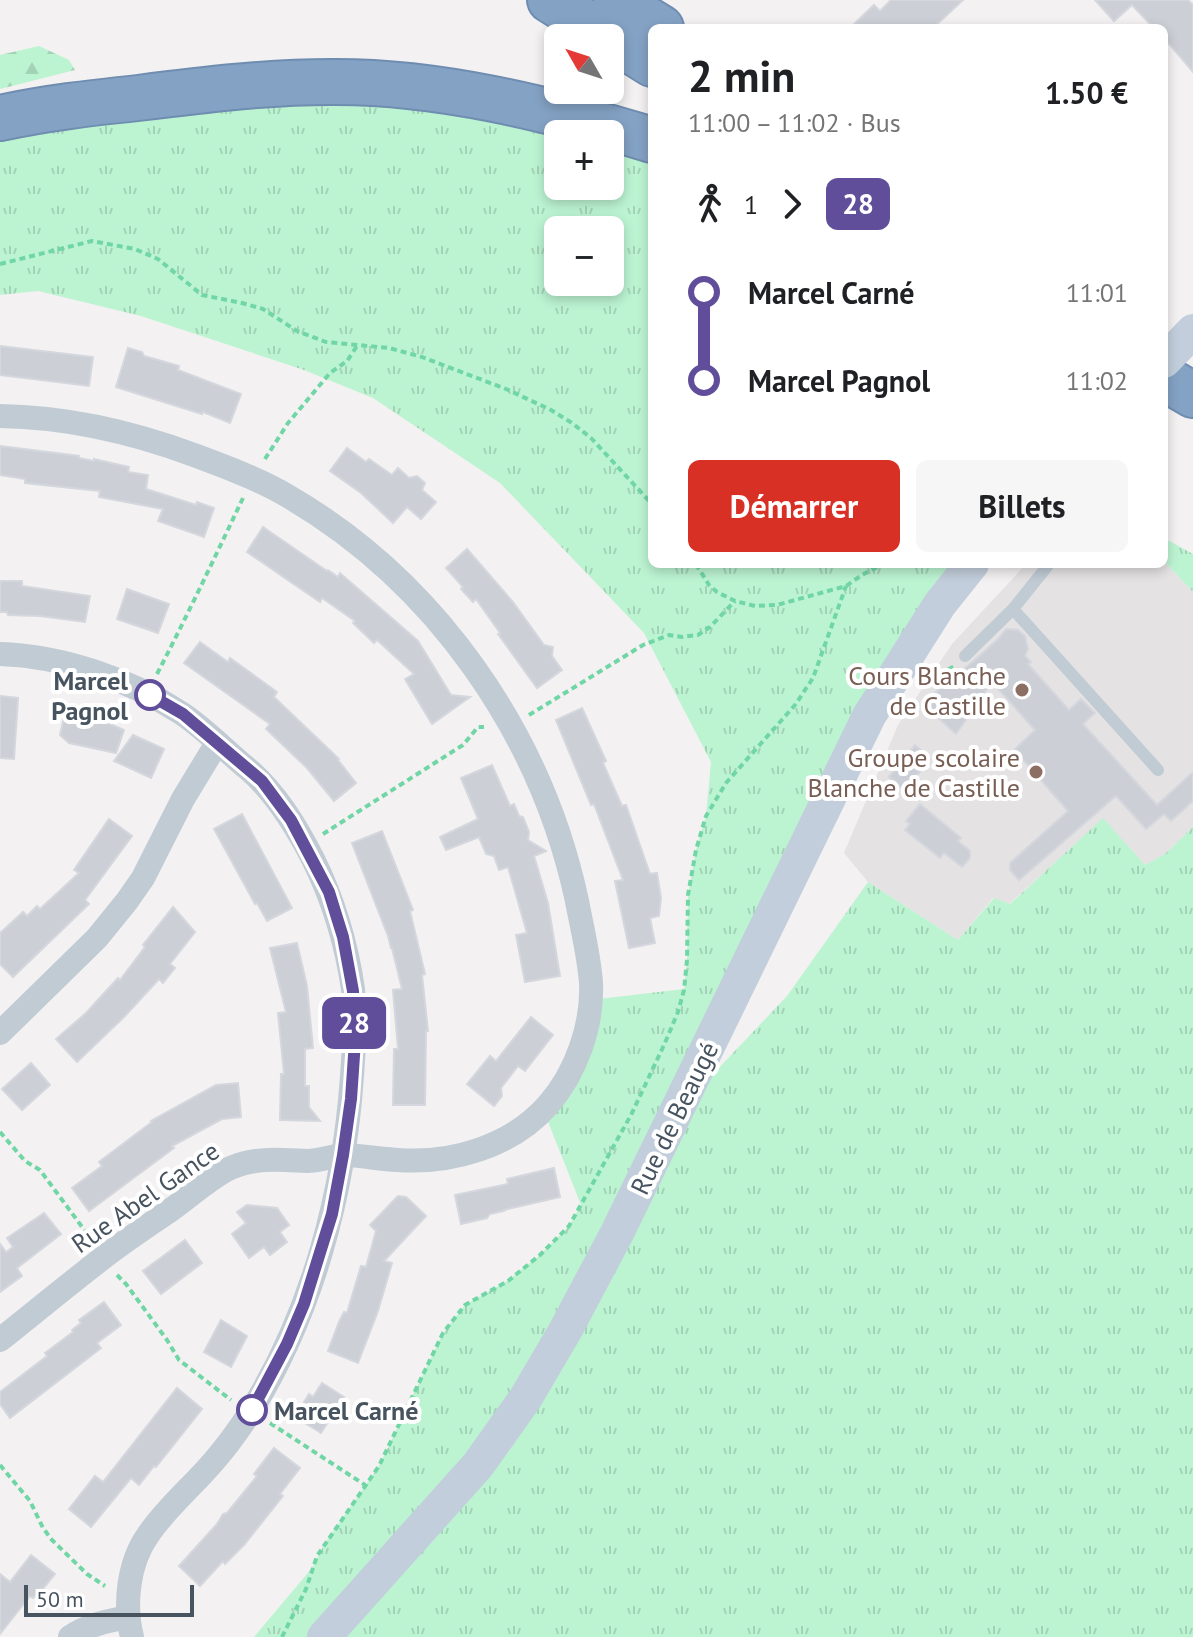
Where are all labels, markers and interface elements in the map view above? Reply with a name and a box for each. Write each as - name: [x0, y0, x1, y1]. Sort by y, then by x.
- north arrow: [544, 24, 624, 104]
- map controls: [544, 24, 624, 296]
- text: 2 min: [688, 47, 795, 104]
- text: 1.50 €: [1045, 73, 1128, 112]
- text: 11:00 – 11:02 · Bus: [688, 106, 901, 139]
- button: +: [544, 120, 624, 200]
- icon: walk: [688, 182, 732, 226]
- icon: forward: [770, 182, 814, 226]
- text: 28: [842, 185, 874, 222]
- text: 1: [744, 188, 758, 221]
- button: −: [544, 216, 624, 296]
- text: Marcel Carné: [748, 273, 915, 312]
- text: 11:01: [1066, 276, 1128, 309]
- text: Marcel Pagnol: [748, 361, 930, 400]
- text: 11:02: [1066, 364, 1128, 397]
- button: Démarrer: [688, 460, 900, 552]
- button: Billets: [916, 460, 1128, 552]
- place label: Cours Blanche de Castille: [848, 659, 1006, 722]
- place label: Marcel Pagnol: [51, 664, 128, 727]
- marker: Marcel Pagnol: [135, 680, 165, 710]
- marker: Cours Blanche de Castille: [1013, 681, 1031, 699]
- place label: Groupe scolaire Blanche de Castille: [807, 741, 1020, 804]
- marker: Groupe scolaire Blanche de Castille: [1027, 763, 1045, 781]
- line badge: 28: [318, 997, 390, 1049]
- text: 28: [338, 1004, 370, 1041]
- street label: Rue de Beaugé: [623, 1036, 725, 1200]
- street label: Rue Abel Gance: [65, 1134, 225, 1260]
- place label: Marcel Carné: [274, 1394, 418, 1427]
- marker: Marcel Carné: [237, 1395, 267, 1425]
- scale bar: [24, 1581, 194, 1617]
- text: 50 m: [36, 1585, 84, 1613]

